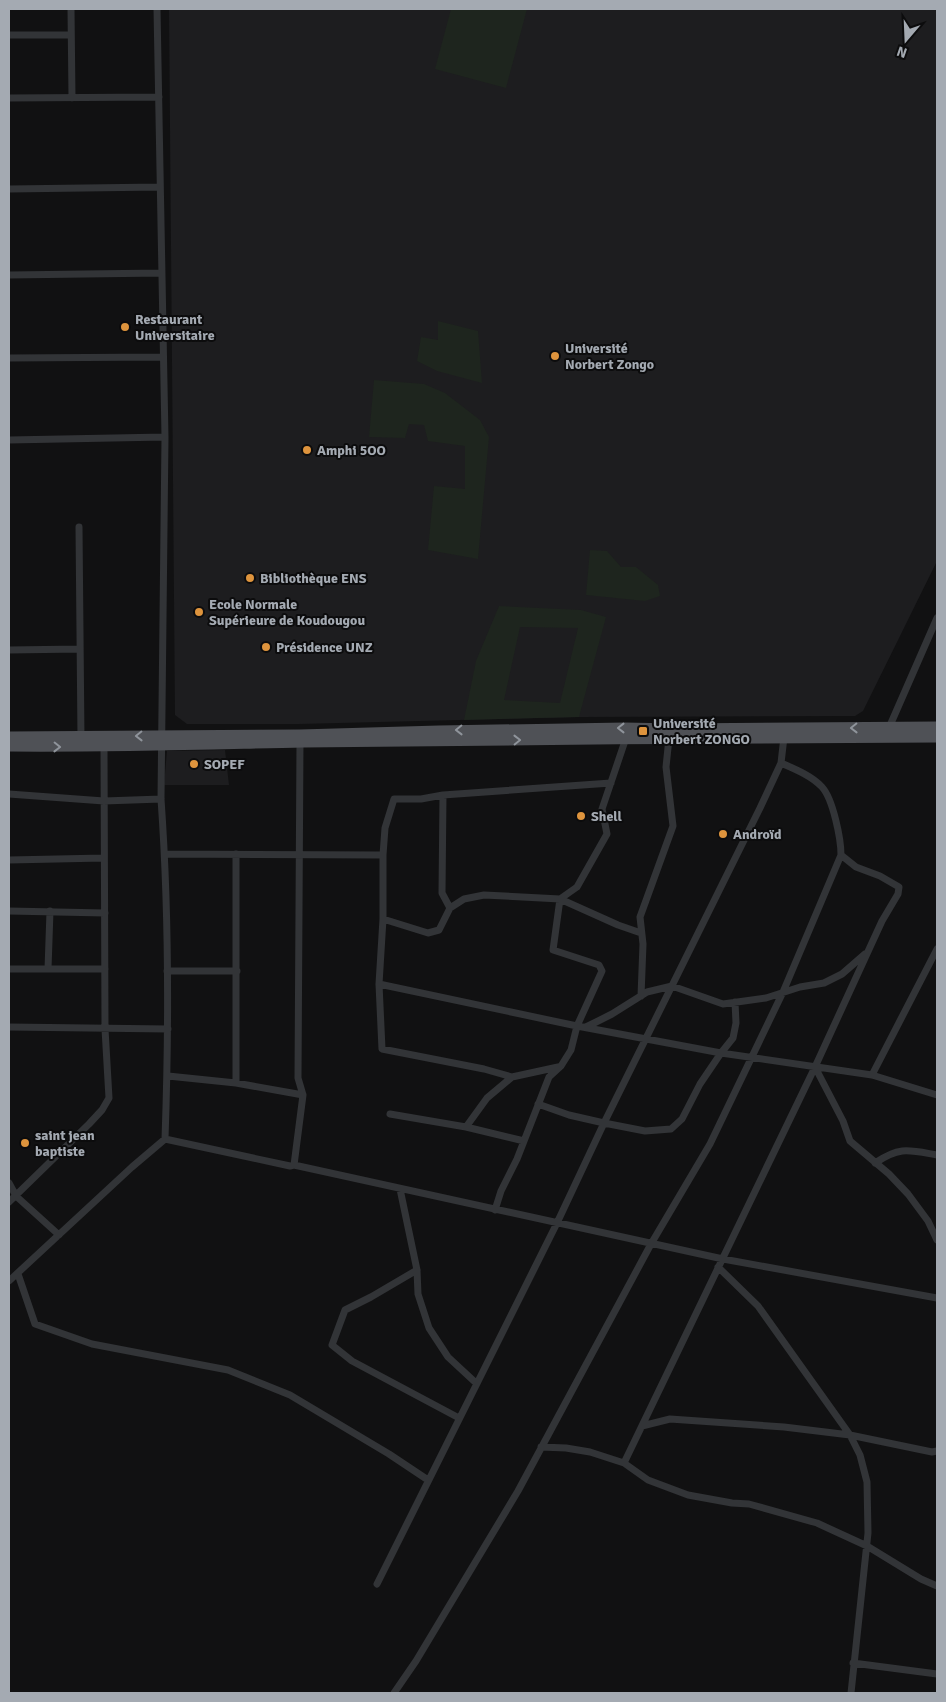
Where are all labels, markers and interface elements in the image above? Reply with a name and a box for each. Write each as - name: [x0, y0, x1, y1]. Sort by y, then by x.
- north arrow: [881, 15, 931, 65]
- text: N: [895, 42, 909, 61]
- place label: Restaurant Universitaire: [135, 311, 215, 344]
- marker: Restaurant Universitaire: [119, 321, 131, 333]
- place label: Université Norbert Zongo: [565, 340, 654, 373]
- marker: Université Norbert Zongo: [549, 350, 561, 362]
- place label: Amphi 5OO: [317, 442, 386, 459]
- marker: Amphi 5OO: [301, 444, 313, 456]
- place label: Bibliothèque ENS: [260, 570, 367, 587]
- marker: Bibliothèque ENS: [244, 572, 256, 584]
- place label: Ecole Normale Supérieure de Koudougou: [209, 596, 365, 629]
- marker: Ecole Normale Supérieure de Koudougou: [193, 606, 205, 618]
- place label: Présidence UNZ: [276, 639, 373, 656]
- marker: Présidence UNZ: [260, 641, 272, 653]
- place label: Université Norbert ZONGO: [653, 715, 750, 748]
- one-way arrow: [849, 722, 857, 733]
- one-way arrow: [617, 723, 624, 733]
- one-way arrow: [454, 725, 462, 736]
- marker: Université Norbert ZONGO: [637, 725, 649, 737]
- one-way arrow: [134, 731, 142, 741]
- one-way arrow: [514, 734, 522, 745]
- one-way arrow: [54, 742, 62, 752]
- place label: SOPEF: [204, 756, 245, 773]
- marker: SOPEF: [188, 758, 200, 770]
- place label: Shell: [591, 808, 623, 825]
- marker: Shell: [575, 810, 587, 822]
- place label: Androïd: [733, 826, 782, 843]
- marker: Androïd: [717, 828, 729, 840]
- place label: saint jean baptiste: [35, 1127, 95, 1160]
- marker: saint jean baptiste: [19, 1137, 31, 1149]

